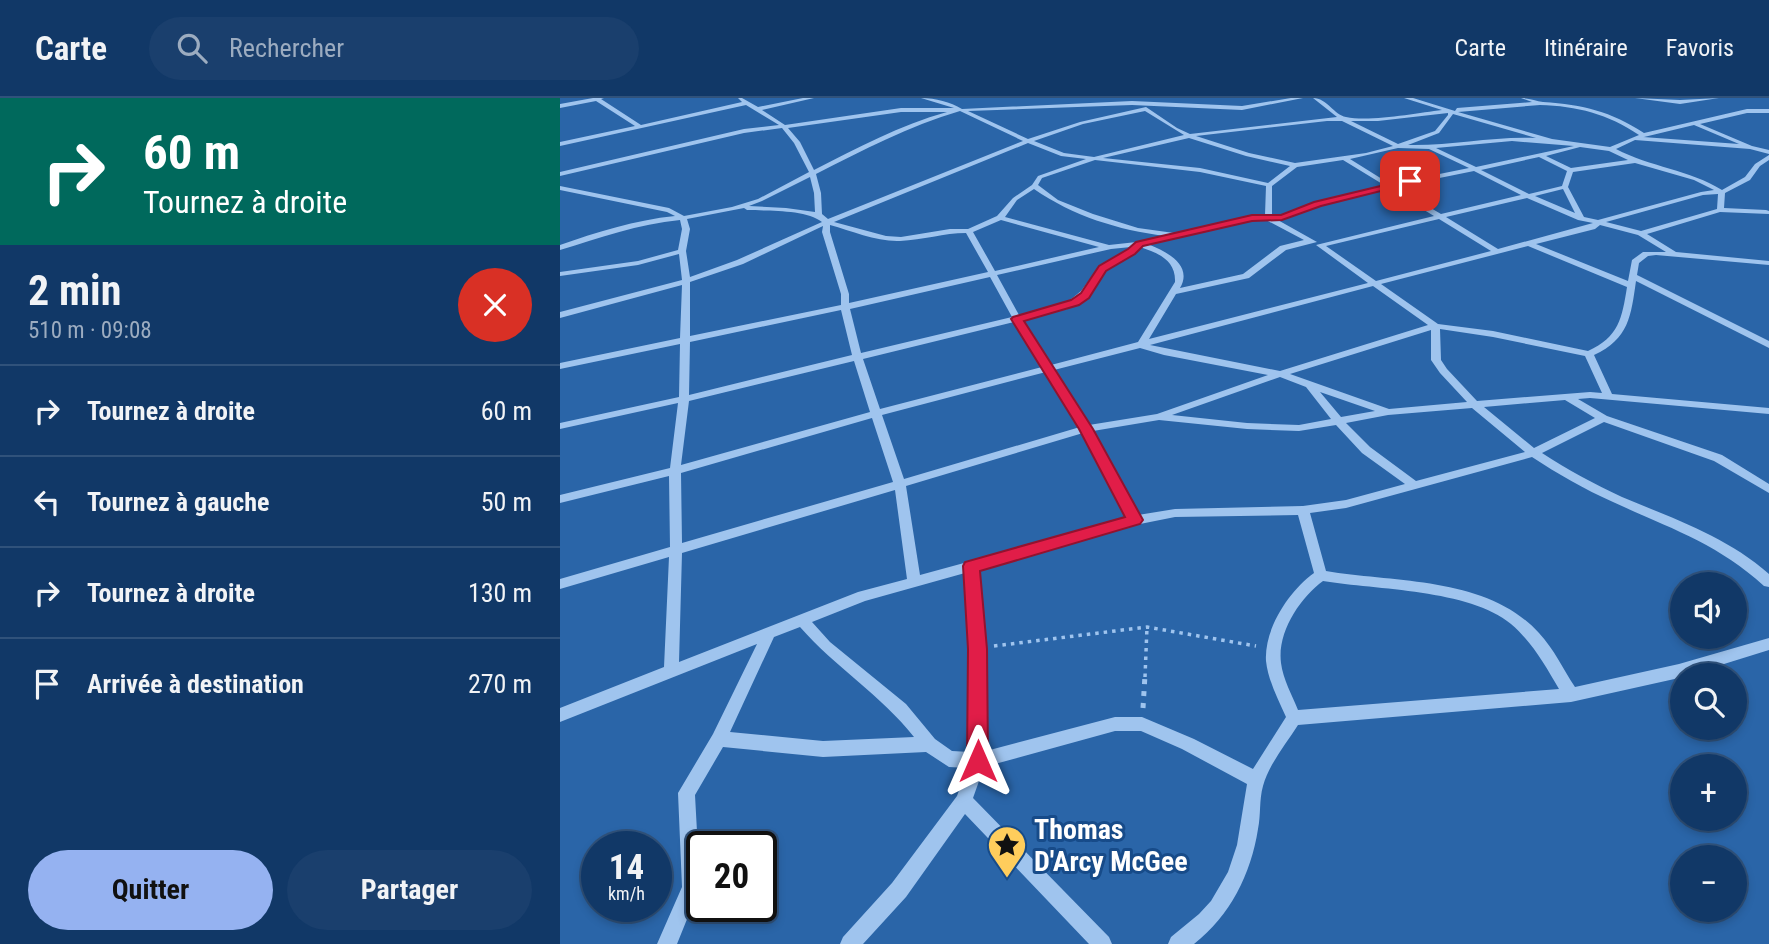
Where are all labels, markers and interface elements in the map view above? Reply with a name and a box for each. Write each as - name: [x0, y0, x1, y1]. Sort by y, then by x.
- search box: [149, 17, 639, 80]
- text: Carte: [35, 29, 107, 68]
- icon: search: [173, 29, 211, 67]
- text: Rechercher: [229, 33, 344, 63]
- text: Carte: [1455, 34, 1506, 62]
- text: Itinéraire: [1544, 34, 1628, 62]
- text: Favoris: [1666, 34, 1734, 62]
- text: 60 m: [143, 124, 240, 181]
- icon: right: [28, 126, 119, 217]
- pin: [1380, 151, 1440, 211]
- icon: arrive: [1391, 162, 1429, 200]
- text: Tournez à droite: [143, 183, 347, 221]
- text: 2 min: [28, 266, 121, 315]
- button: close: [458, 268, 532, 342]
- text: 510 m · 09:08: [28, 317, 152, 344]
- icon: right: [28, 392, 66, 430]
- text: Tournez à droite: [87, 396, 255, 426]
- text: 60 m: [481, 396, 532, 426]
- icon: left: [28, 483, 66, 521]
- text: Tournez à gauche: [87, 487, 269, 517]
- text: 50 m: [481, 487, 532, 517]
- map controls: [1670, 572, 1747, 922]
- button: sound: [1670, 572, 1747, 649]
- icon: right: [28, 574, 66, 612]
- text: Tournez à droite: [87, 578, 255, 608]
- text: 130 m: [468, 578, 532, 608]
- button: search: [1670, 663, 1747, 740]
- icon: arrive: [28, 665, 66, 703]
- text: Arrivée à destination: [87, 669, 304, 699]
- text: 270 m: [468, 669, 532, 699]
- position arrow: [941, 724, 1015, 798]
- button: +: [1670, 754, 1747, 831]
- place label: Thomas D'Arcy McGee: [1034, 813, 1188, 878]
- place icon: Thomas D'Arcy McGee: [986, 824, 1028, 879]
- speed limit sign: 20: [686, 831, 777, 922]
- button: −: [1670, 845, 1747, 922]
- text: 14: [609, 847, 644, 888]
- button: Quitter: [28, 850, 273, 930]
- button: Partager: [287, 850, 532, 930]
- text: km/h: [608, 883, 645, 904]

